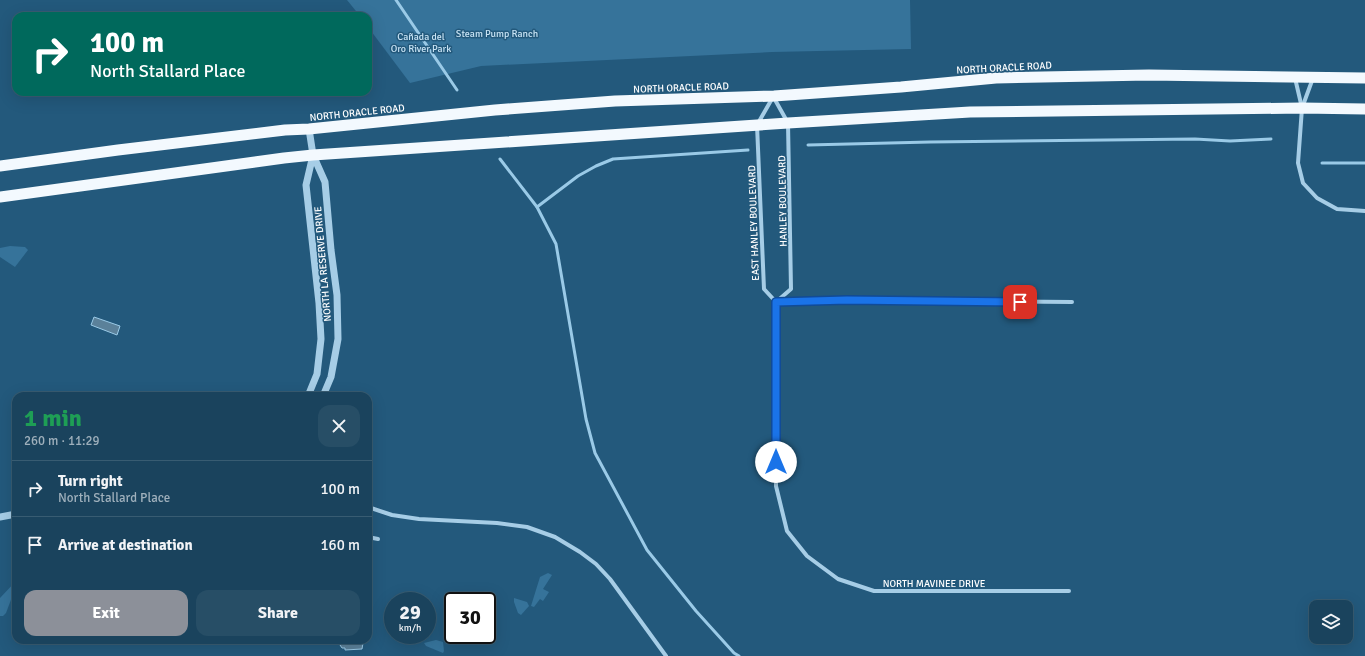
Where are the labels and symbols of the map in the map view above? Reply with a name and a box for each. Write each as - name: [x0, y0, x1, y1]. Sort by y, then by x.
- park label: Steam Pump Ranch: [456, 28, 538, 40]
- park label: Cañada del Oro River Park: [391, 31, 451, 55]
- street label: NORTH ORACLE ROAD: [956, 60, 1052, 76]
- street label: NORTH ORACLE ROAD: [633, 80, 729, 96]
- street label: NORTH ORACLE ROAD: [309, 102, 405, 124]
- street label: HANLEY BOULEVARD: [776, 155, 790, 247]
- street label: EAST HANLEY BOULEVARD: [746, 165, 762, 281]
- street label: NORTH LA RESERVE DRIVE: [312, 205, 334, 322]
- pin: [1003, 285, 1037, 319]
- position arrow: [755, 441, 797, 483]
- street label: NORTH MAVINEE DRIVE: [883, 578, 986, 590]
- speed limit sign: 30: [444, 592, 496, 644]

